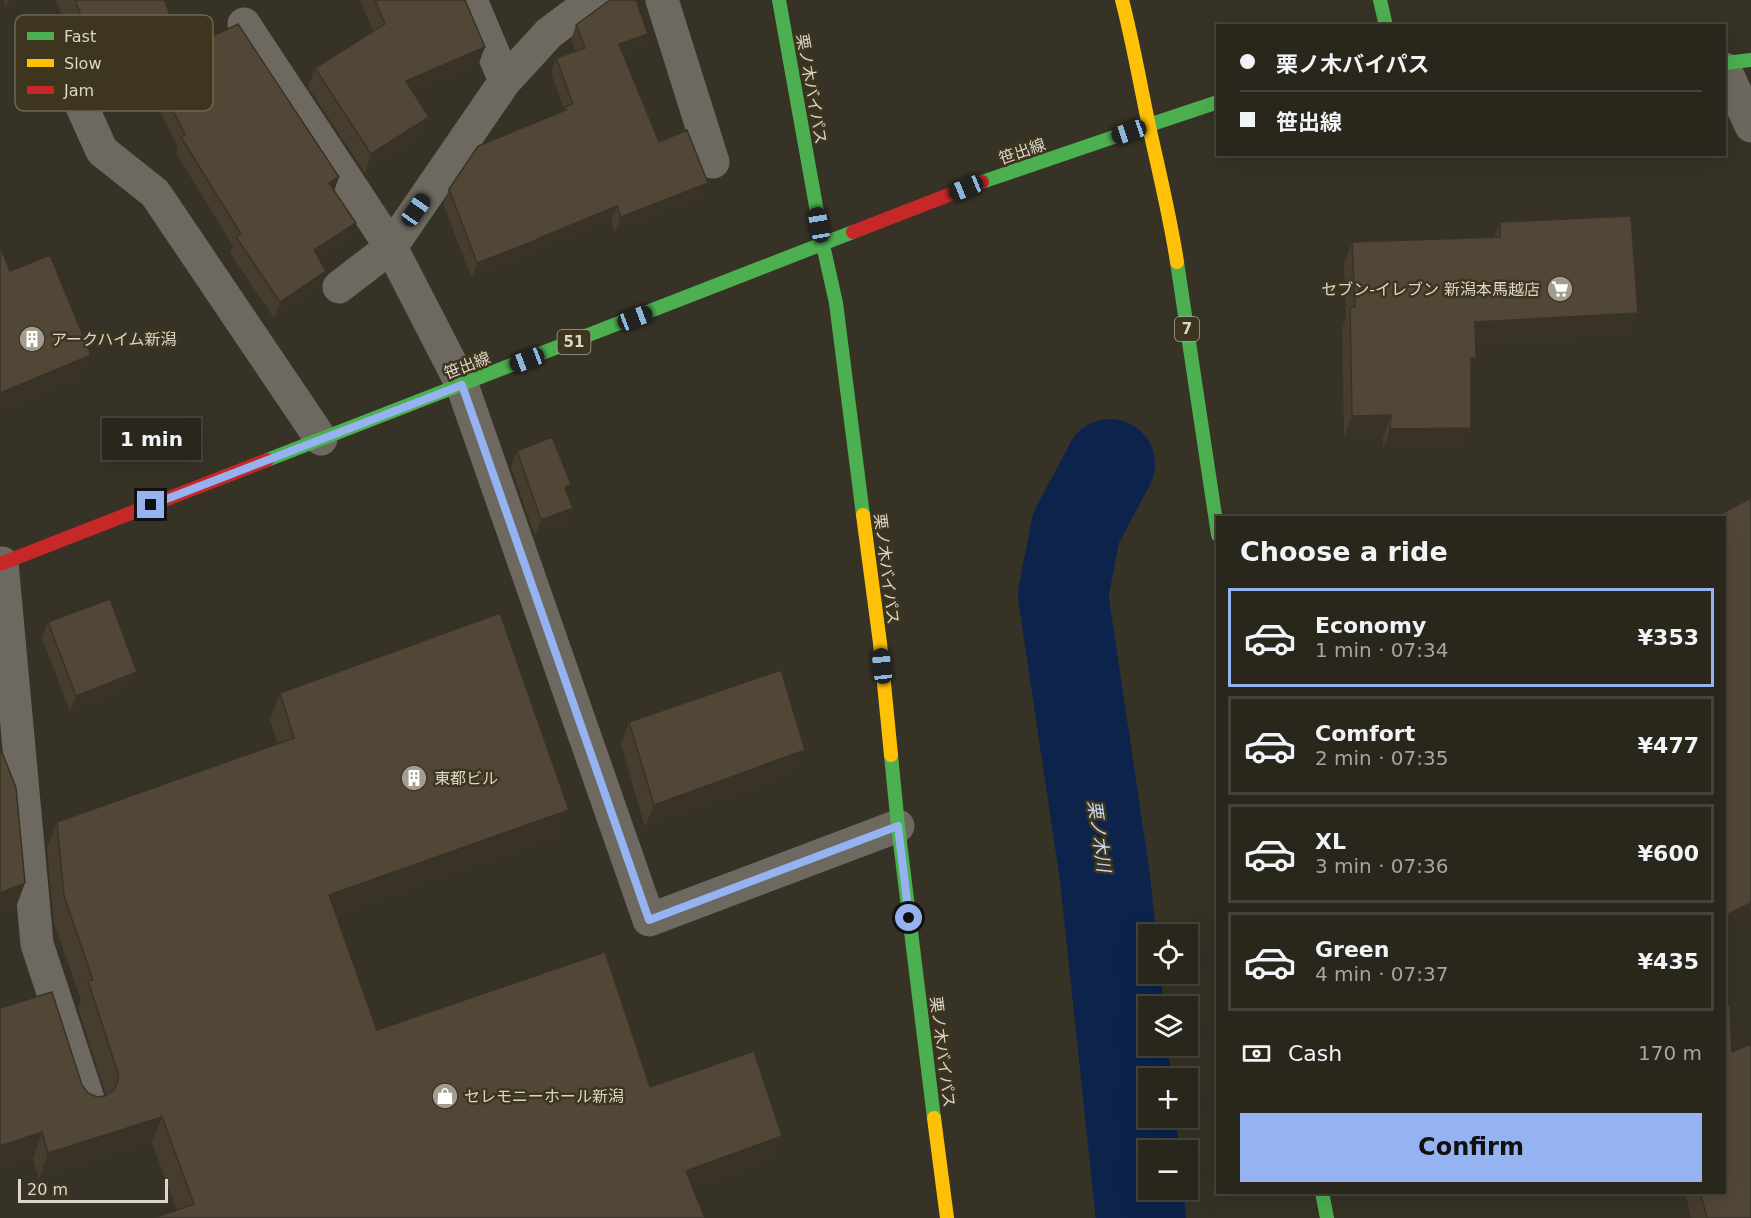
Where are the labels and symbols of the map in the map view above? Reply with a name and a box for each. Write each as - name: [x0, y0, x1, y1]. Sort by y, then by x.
- legend: [15, 15, 213, 111]
- text: Fast: [64, 27, 96, 46]
- street label: 栗ノ木バイパス: [792, 32, 831, 146]
- text: Slow: [64, 54, 101, 73]
- text: Jam: [63, 81, 94, 100]
- car: [1109, 118, 1149, 146]
- street label: 笹出線: [996, 135, 1048, 168]
- car: [946, 173, 986, 203]
- car: [398, 190, 434, 230]
- car: [807, 206, 831, 244]
- supermarket icon: セブン‐イレブン 新潟本馬越店: [1545, 274, 1575, 304]
- place label: セブン‐イレブン 新潟本馬越店: [1321, 280, 1540, 299]
- car: [615, 303, 655, 333]
- road number: 7: [1175, 317, 1199, 341]
- building icon: アークハイム新潟: [17, 324, 47, 354]
- place label: アークハイム新潟: [51, 330, 177, 349]
- road number: 51: [558, 330, 590, 354]
- car: [507, 345, 547, 375]
- street label: 笹出線: [441, 348, 493, 383]
- callout: 1 min: [102, 418, 201, 460]
- route end: [137, 491, 164, 518]
- street label: 栗ノ木バイパス: [870, 512, 903, 626]
- car: [871, 647, 893, 685]
- building icon: 東都ビル: [399, 763, 429, 793]
- place label: 東都ビル: [434, 769, 498, 788]
- water label: 栗ノ木川: [1084, 799, 1115, 875]
- route start: [895, 904, 922, 931]
- street label: 栗ノ木バイパス: [926, 995, 959, 1109]
- shop icon: セレモニーホール新潟: [430, 1081, 460, 1111]
- place label: セレモニーホール新潟: [464, 1087, 624, 1106]
- scale bar: [18, 1176, 168, 1204]

